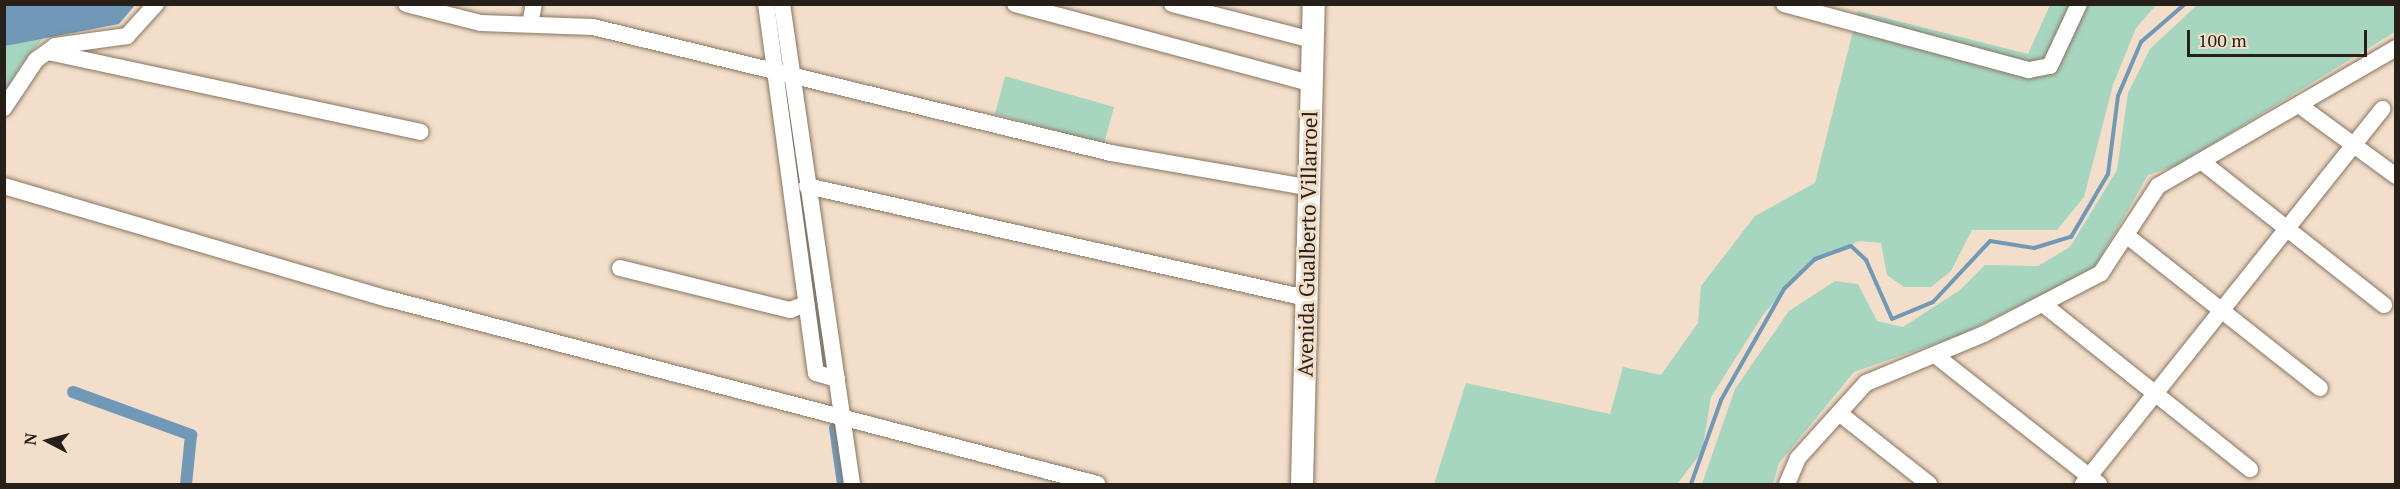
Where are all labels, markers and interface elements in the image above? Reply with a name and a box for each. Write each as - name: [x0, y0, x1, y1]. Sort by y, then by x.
- scale bar: [2190, 18, 2370, 56]
- text: 100 m: [2198, 28, 2247, 52]
- street label: Avenida Gualberto Villarroel: [1292, 111, 1322, 377]
- north arrow: [18, 411, 78, 471]
- text: N: [19, 432, 42, 446]

